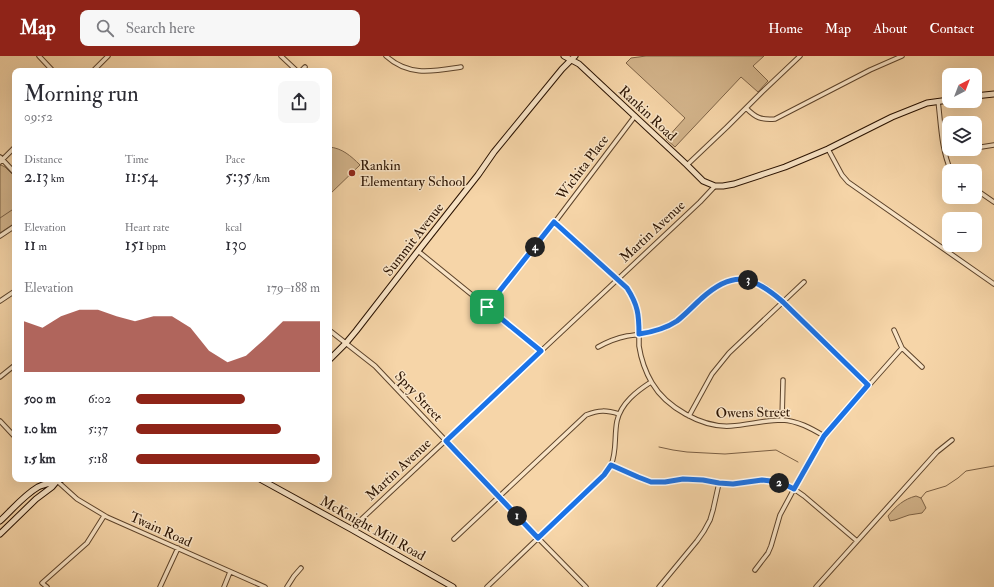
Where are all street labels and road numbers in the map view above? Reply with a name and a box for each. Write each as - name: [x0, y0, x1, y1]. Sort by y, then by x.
- street label: Rankin Road: [615, 82, 680, 145]
- street label: Wichita Place: [552, 131, 612, 204]
- street label: Martin Avenue: [616, 197, 689, 266]
- street label: Summit Avenue: [379, 199, 447, 279]
- street label: Spry Street: [390, 368, 447, 426]
- street label: Owens Street: [716, 403, 791, 422]
- street label: Martin Avenue: [362, 435, 435, 504]
- street label: McKnight Mill Road: [317, 492, 429, 564]
- street label: Twain Road: [127, 508, 195, 551]

